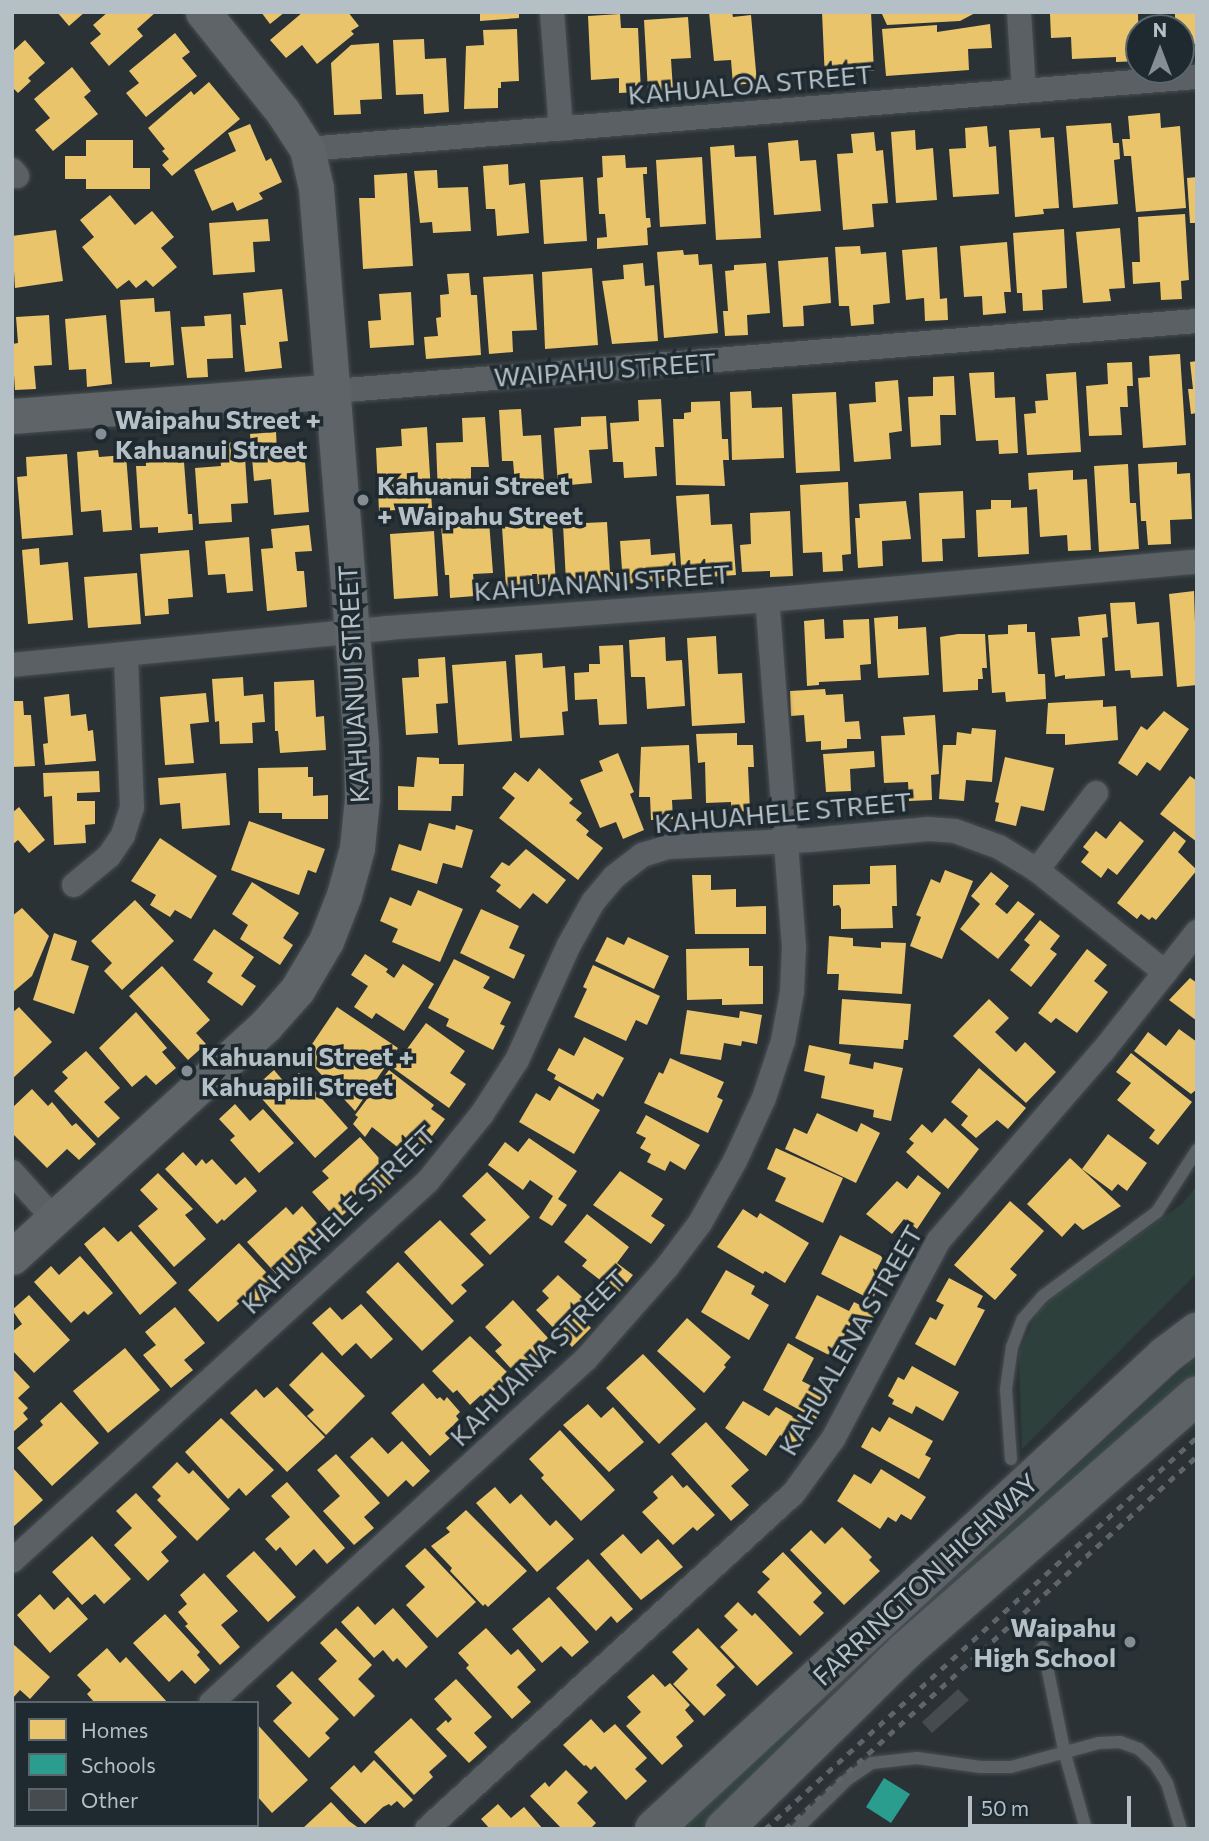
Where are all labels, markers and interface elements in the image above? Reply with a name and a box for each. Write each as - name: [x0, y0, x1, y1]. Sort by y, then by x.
- north arrow: [1125, 14, 1195, 84]
- text: N: [1153, 18, 1167, 41]
- street label: KAHUALOA STREET: [626, 58, 874, 110]
- street label: WAIPAHU STREET: [493, 346, 717, 392]
- place label: Waipahu Street + Kahuanui Street: [115, 403, 321, 464]
- marker: Waipahu Street + Kahuanui Street: [93, 426, 109, 442]
- place label: Kahuanui Street + Waipahu Street: [377, 469, 583, 530]
- marker: Kahuanui Street + Waipahu Street: [355, 492, 371, 508]
- street label: KAHUANANI STREET: [473, 557, 731, 607]
- street label: KAHUANUI STREET: [331, 564, 375, 804]
- street label: KAHUAHELE STREET: [653, 785, 913, 839]
- place label: Kahuanui Street + Kahuapili Street: [201, 1040, 414, 1102]
- marker: Kahuanui Street + Kahuapili Street: [179, 1063, 195, 1079]
- street label: KAHUAHELE STREET: [234, 1118, 442, 1320]
- street label: KAHUALENA STREET: [771, 1219, 929, 1461]
- street label: KAHUAINA STREET: [443, 1262, 633, 1452]
- street label: FARRINGTON HIGHWAY: [806, 1467, 1044, 1691]
- place label: Waipahu High School: [974, 1611, 1116, 1672]
- marker: Waipahu High School: [1122, 1634, 1138, 1650]
- legend: [14, 1701, 259, 1827]
- text: Homes: [81, 1717, 148, 1742]
- text: Schools: [81, 1752, 156, 1777]
- scale bar: [971, 1782, 1134, 1826]
- text: Other: [81, 1787, 138, 1812]
- text: 50 m: [981, 1795, 1029, 1820]

